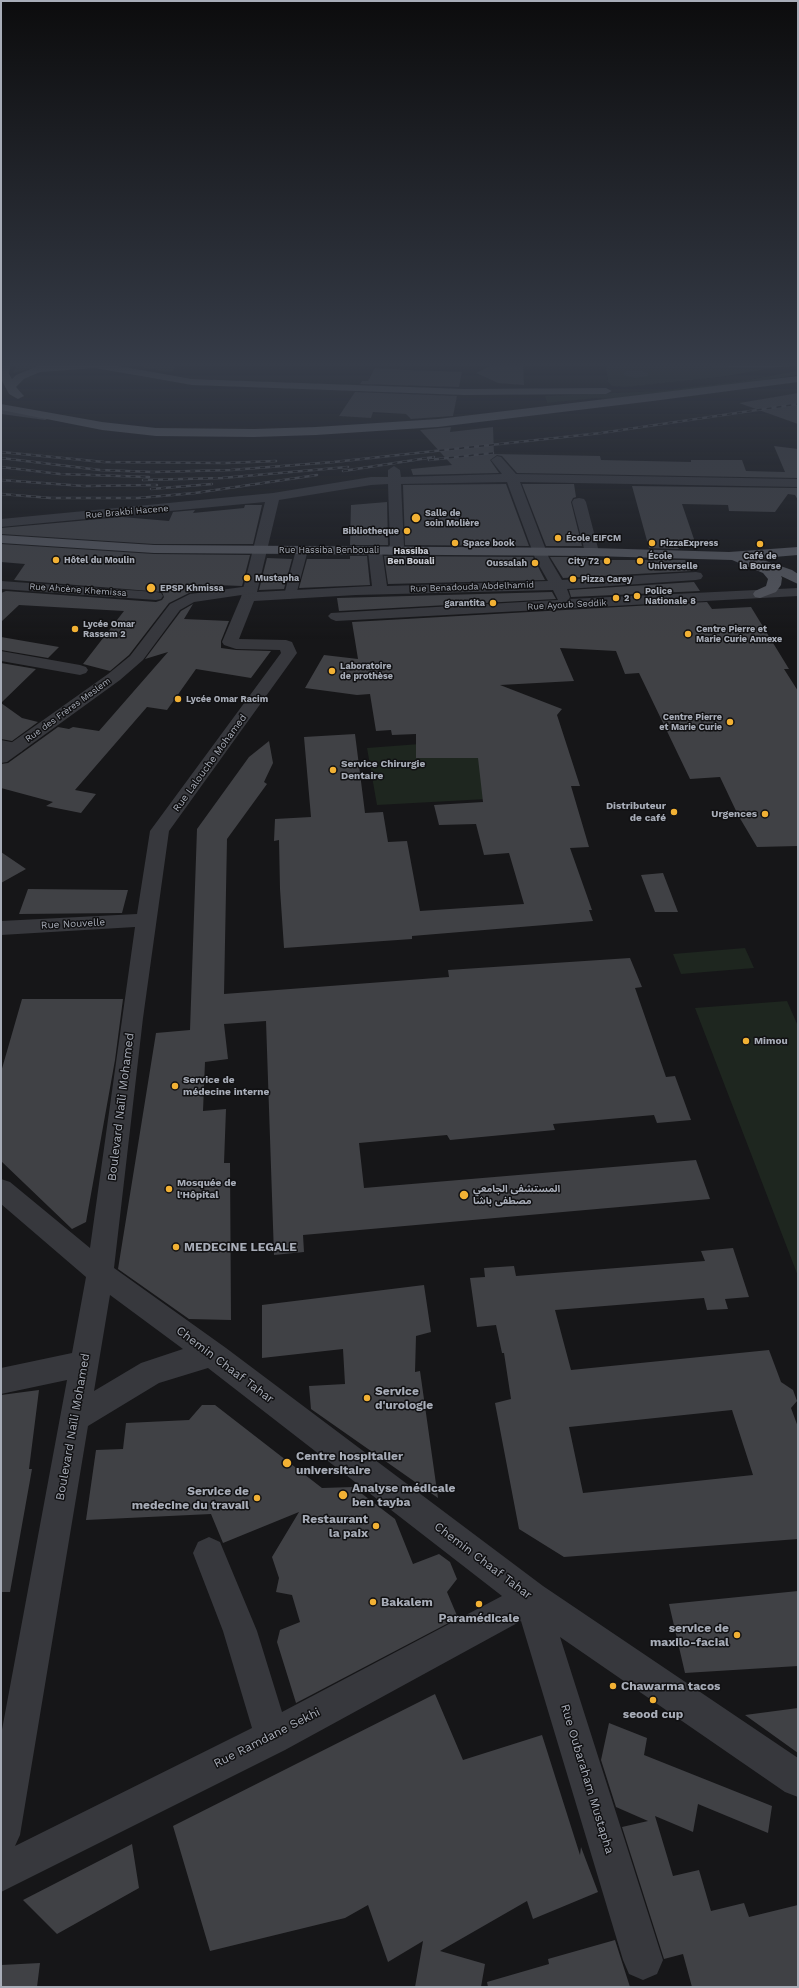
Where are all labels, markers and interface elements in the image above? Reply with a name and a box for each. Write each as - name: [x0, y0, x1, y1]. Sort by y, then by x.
- street label: Rue Brakbi Hacene: [85, 503, 169, 521]
- place label: Salle de soin Molière: [425, 508, 479, 529]
- marker: Salle de soin Molière: [410, 512, 422, 524]
- place label: Bibliotheque: [342, 526, 399, 536]
- marker: Bibliotheque: [402, 526, 412, 536]
- marker: École EIFCM: [553, 533, 563, 543]
- place label: École EIFCM: [566, 533, 621, 543]
- marker: Space book: [450, 538, 460, 548]
- place label: Space book: [463, 538, 514, 548]
- marker: PizzaExpress: [647, 538, 657, 548]
- place label: PizzaExpress: [660, 538, 718, 548]
- marker: Café de la Bourse: [755, 539, 765, 549]
- street label: Rue Hassiba Benbouali: [279, 545, 379, 555]
- district label: Hassiba Ben Bouali: [387, 546, 435, 567]
- place label: École Universelle: [648, 551, 698, 572]
- place label: Café de la Bourse: [739, 551, 781, 572]
- marker: Hôtel du Moulin: [51, 555, 61, 565]
- place label: Hôtel du Moulin: [64, 555, 135, 565]
- place label: City 72: [568, 556, 599, 566]
- marker: City 72: [602, 556, 612, 566]
- marker: École Universelle: [635, 556, 645, 566]
- place label: Oussalah: [486, 558, 527, 568]
- marker: Oussalah: [530, 558, 540, 568]
- marker: Mustapha: [242, 573, 252, 583]
- place label: Mustapha: [255, 573, 299, 583]
- marker: Pizza Carey: [568, 574, 578, 584]
- place label: Pizza Carey: [581, 574, 632, 584]
- street label: Rue Benadouda Abdelhamid: [410, 579, 534, 595]
- street label: Rue Ahcène Khemissa: [29, 581, 127, 599]
- marker: EPSP Khmissa: [145, 582, 157, 594]
- place label: EPSP Khmissa: [160, 583, 224, 593]
- place label: Police Nationale 8: [645, 586, 696, 607]
- marker: Police Nationale 8: [632, 591, 642, 601]
- marker: 2: [611, 593, 621, 603]
- place label: 2: [624, 593, 629, 603]
- place label: garantita: [444, 598, 485, 608]
- marker: garantita: [488, 598, 498, 608]
- street label: Rue Ayoub Seddik: [527, 598, 607, 612]
- place label: Lycée Omar Rassem 2: [83, 619, 135, 640]
- marker: Lycée Omar Rassem 2: [70, 624, 80, 634]
- place label: Centre Pierre et Marie Curie Annexe: [696, 624, 782, 645]
- marker: Centre Pierre et Marie Curie Annexe: [683, 629, 693, 639]
- place label: Laboratoire de prothèse: [340, 661, 393, 682]
- marker: Laboratoire de prothèse: [327, 666, 337, 676]
- street label: Rue des Frères Meslem: [23, 675, 113, 745]
- marker: Lycée Omar Racim: [173, 694, 183, 704]
- place label: Lycée Omar Racim: [186, 694, 268, 704]
- street label: Rue Lalouche Mohamed: [171, 712, 249, 814]
- place label: Centre Pierre et Marie Curie: [659, 712, 722, 733]
- marker: Centre Pierre et Marie Curie: [725, 717, 735, 727]
- place label: Service Chirurgie Dentaire: [341, 758, 425, 782]
- marker: Service Chirurgie Dentaire: [328, 765, 338, 775]
- place label: Distributeur de café: [606, 800, 666, 824]
- marker: Distributeur de café: [669, 807, 679, 817]
- place label: Urgences: [711, 808, 757, 820]
- marker: Urgences: [760, 809, 770, 819]
- street label: Rue Nouvelle: [41, 916, 105, 932]
- street label: Boulevard Naïli Mohamed: [105, 1032, 137, 1182]
- place label: Mimou: [754, 1035, 788, 1047]
- marker: Mimou: [741, 1036, 751, 1046]
- place label: Service de médecine interne: [183, 1074, 269, 1098]
- marker: Service de médecine interne: [170, 1081, 180, 1091]
- place label: Mosquée de l'Hôpital: [177, 1177, 236, 1200]
- place label: المستشفى الجامعي مصطفى باشا: [473, 1183, 560, 1206]
- marker: Mosquée de l'Hôpital: [164, 1184, 174, 1194]
- marker: المستشفى الجامعي مصطفى باشا: [458, 1189, 470, 1201]
- place label: MEDECINE LEGALE: [184, 1240, 297, 1254]
- marker: MEDECINE LEGALE: [171, 1242, 181, 1252]
- street label: Chemin Chaaf Tahar: [173, 1324, 277, 1406]
- street label: Boulevard Naïli Mohamed: [53, 1352, 93, 1502]
- place label: Service d'urologie: [375, 1384, 433, 1412]
- marker: Service d'urologie: [362, 1393, 372, 1403]
- place label: Centre hospitalier universitaire: [296, 1449, 403, 1477]
- marker: Centre hospitalier universitaire: [281, 1457, 293, 1469]
- place label: Analyse médicale ben tayba: [352, 1481, 455, 1509]
- place label: Service de medecine du travail: [132, 1484, 249, 1512]
- marker: Analyse médicale ben tayba: [337, 1489, 349, 1501]
- marker: Service de medecine du travail: [252, 1493, 262, 1503]
- place label: Restaurant la paix: [302, 1512, 368, 1540]
- street label: Chemin Chaaf Tahar: [431, 1520, 535, 1602]
- marker: Restaurant la paix: [371, 1521, 381, 1531]
- place label: Bakalem: [381, 1595, 433, 1609]
- marker: Bakalem: [368, 1597, 378, 1607]
- marker: Paramédicale: [474, 1599, 484, 1609]
- place label: Paramédicale: [439, 1611, 519, 1625]
- place label: service de maxilo-facial: [650, 1621, 729, 1649]
- marker: service de maxilo-facial: [732, 1630, 742, 1640]
- place label: Chawarma tacos: [621, 1679, 720, 1693]
- marker: Chawarma tacos: [608, 1681, 618, 1691]
- marker: seood cup: [648, 1695, 658, 1705]
- street label: Rue Oubaraham Mustapha: [557, 1702, 617, 1856]
- street label: Rue Ramdane Sekhi: [211, 1705, 323, 1771]
- place label: seood cup: [623, 1707, 683, 1721]

